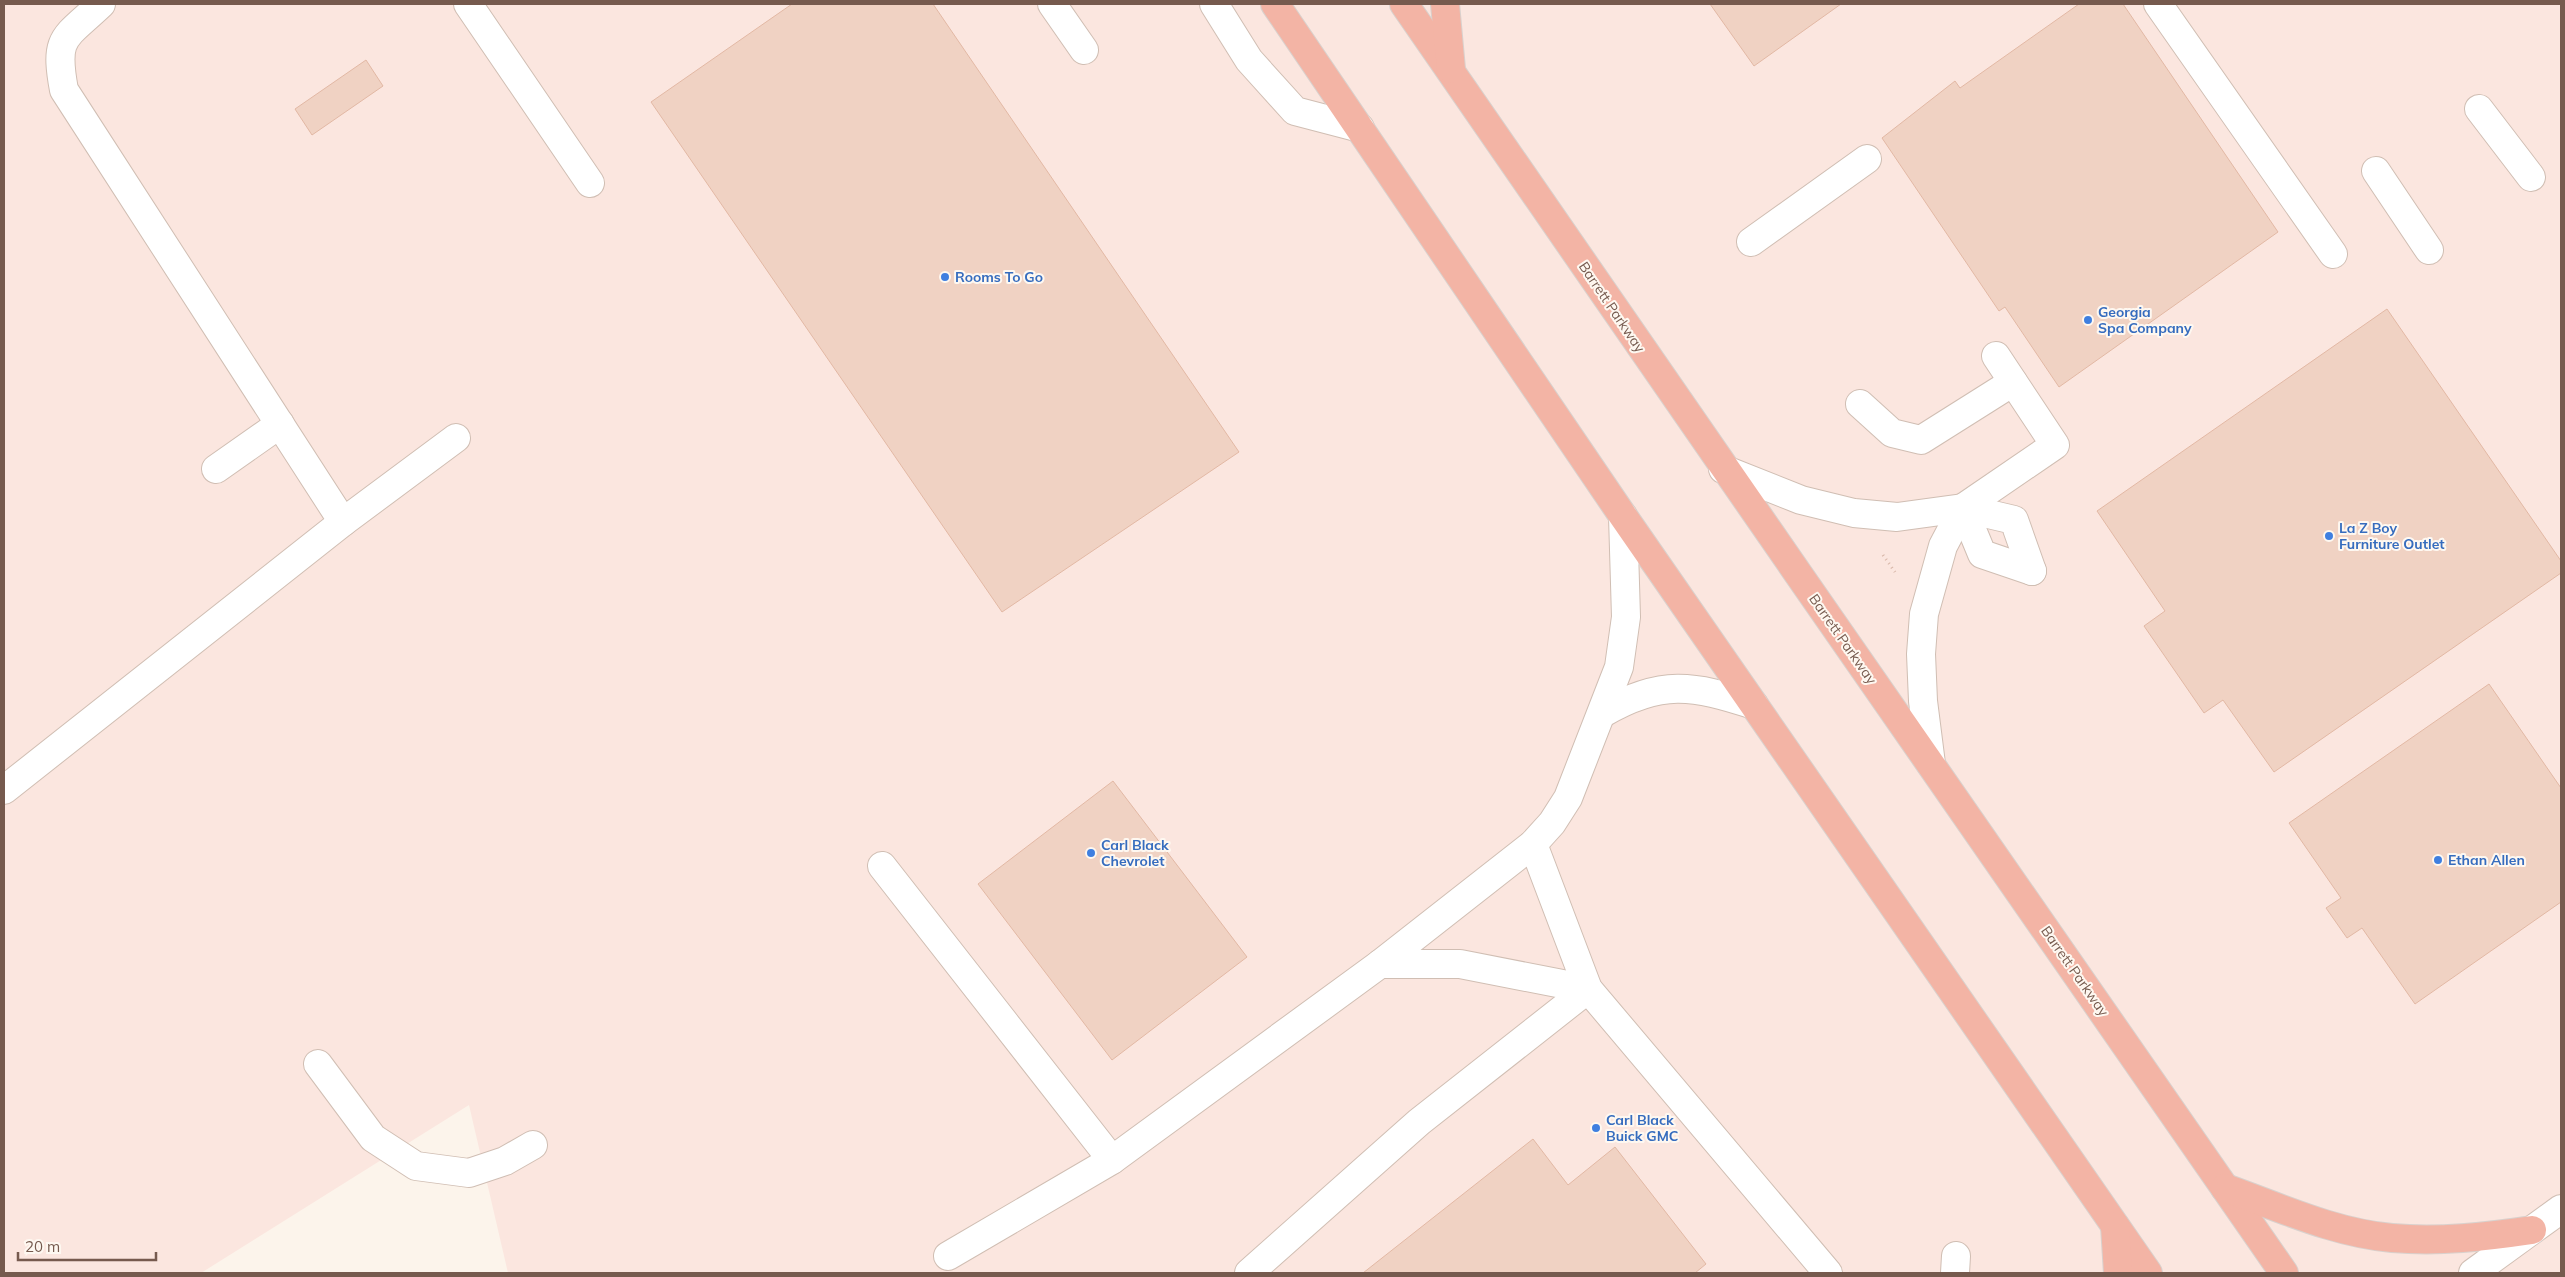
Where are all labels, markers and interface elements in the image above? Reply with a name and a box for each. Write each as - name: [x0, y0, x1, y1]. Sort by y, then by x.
- street label: Barrett Parkway: [1575, 258, 1649, 356]
- place label: Rooms To Go: [955, 268, 1043, 286]
- marker: Rooms To Go: [939, 271, 951, 283]
- place label: Georgia Spa Company: [2098, 303, 2192, 337]
- marker: Georgia Spa Company: [2082, 314, 2094, 326]
- place label: La Z Boy Furniture Outlet: [2339, 519, 2445, 553]
- marker: La Z Boy Furniture Outlet: [2323, 530, 2335, 542]
- street label: Barrett Parkway: [1805, 590, 1881, 688]
- place label: Carl Black Chevrolet: [1101, 836, 1169, 870]
- marker: Carl Black Chevrolet: [1085, 847, 1097, 859]
- place label: Ethan Allen: [2448, 851, 2525, 869]
- marker: Ethan Allen: [2432, 854, 2444, 866]
- street label: Barrett Parkway: [2037, 922, 2113, 1020]
- place label: Carl Black Buick GMC: [1606, 1111, 1678, 1145]
- marker: Carl Black Buick GMC: [1590, 1122, 1602, 1134]
- scale bar: [18, 1230, 155, 1262]
- text: 20 m: [25, 1237, 60, 1256]

